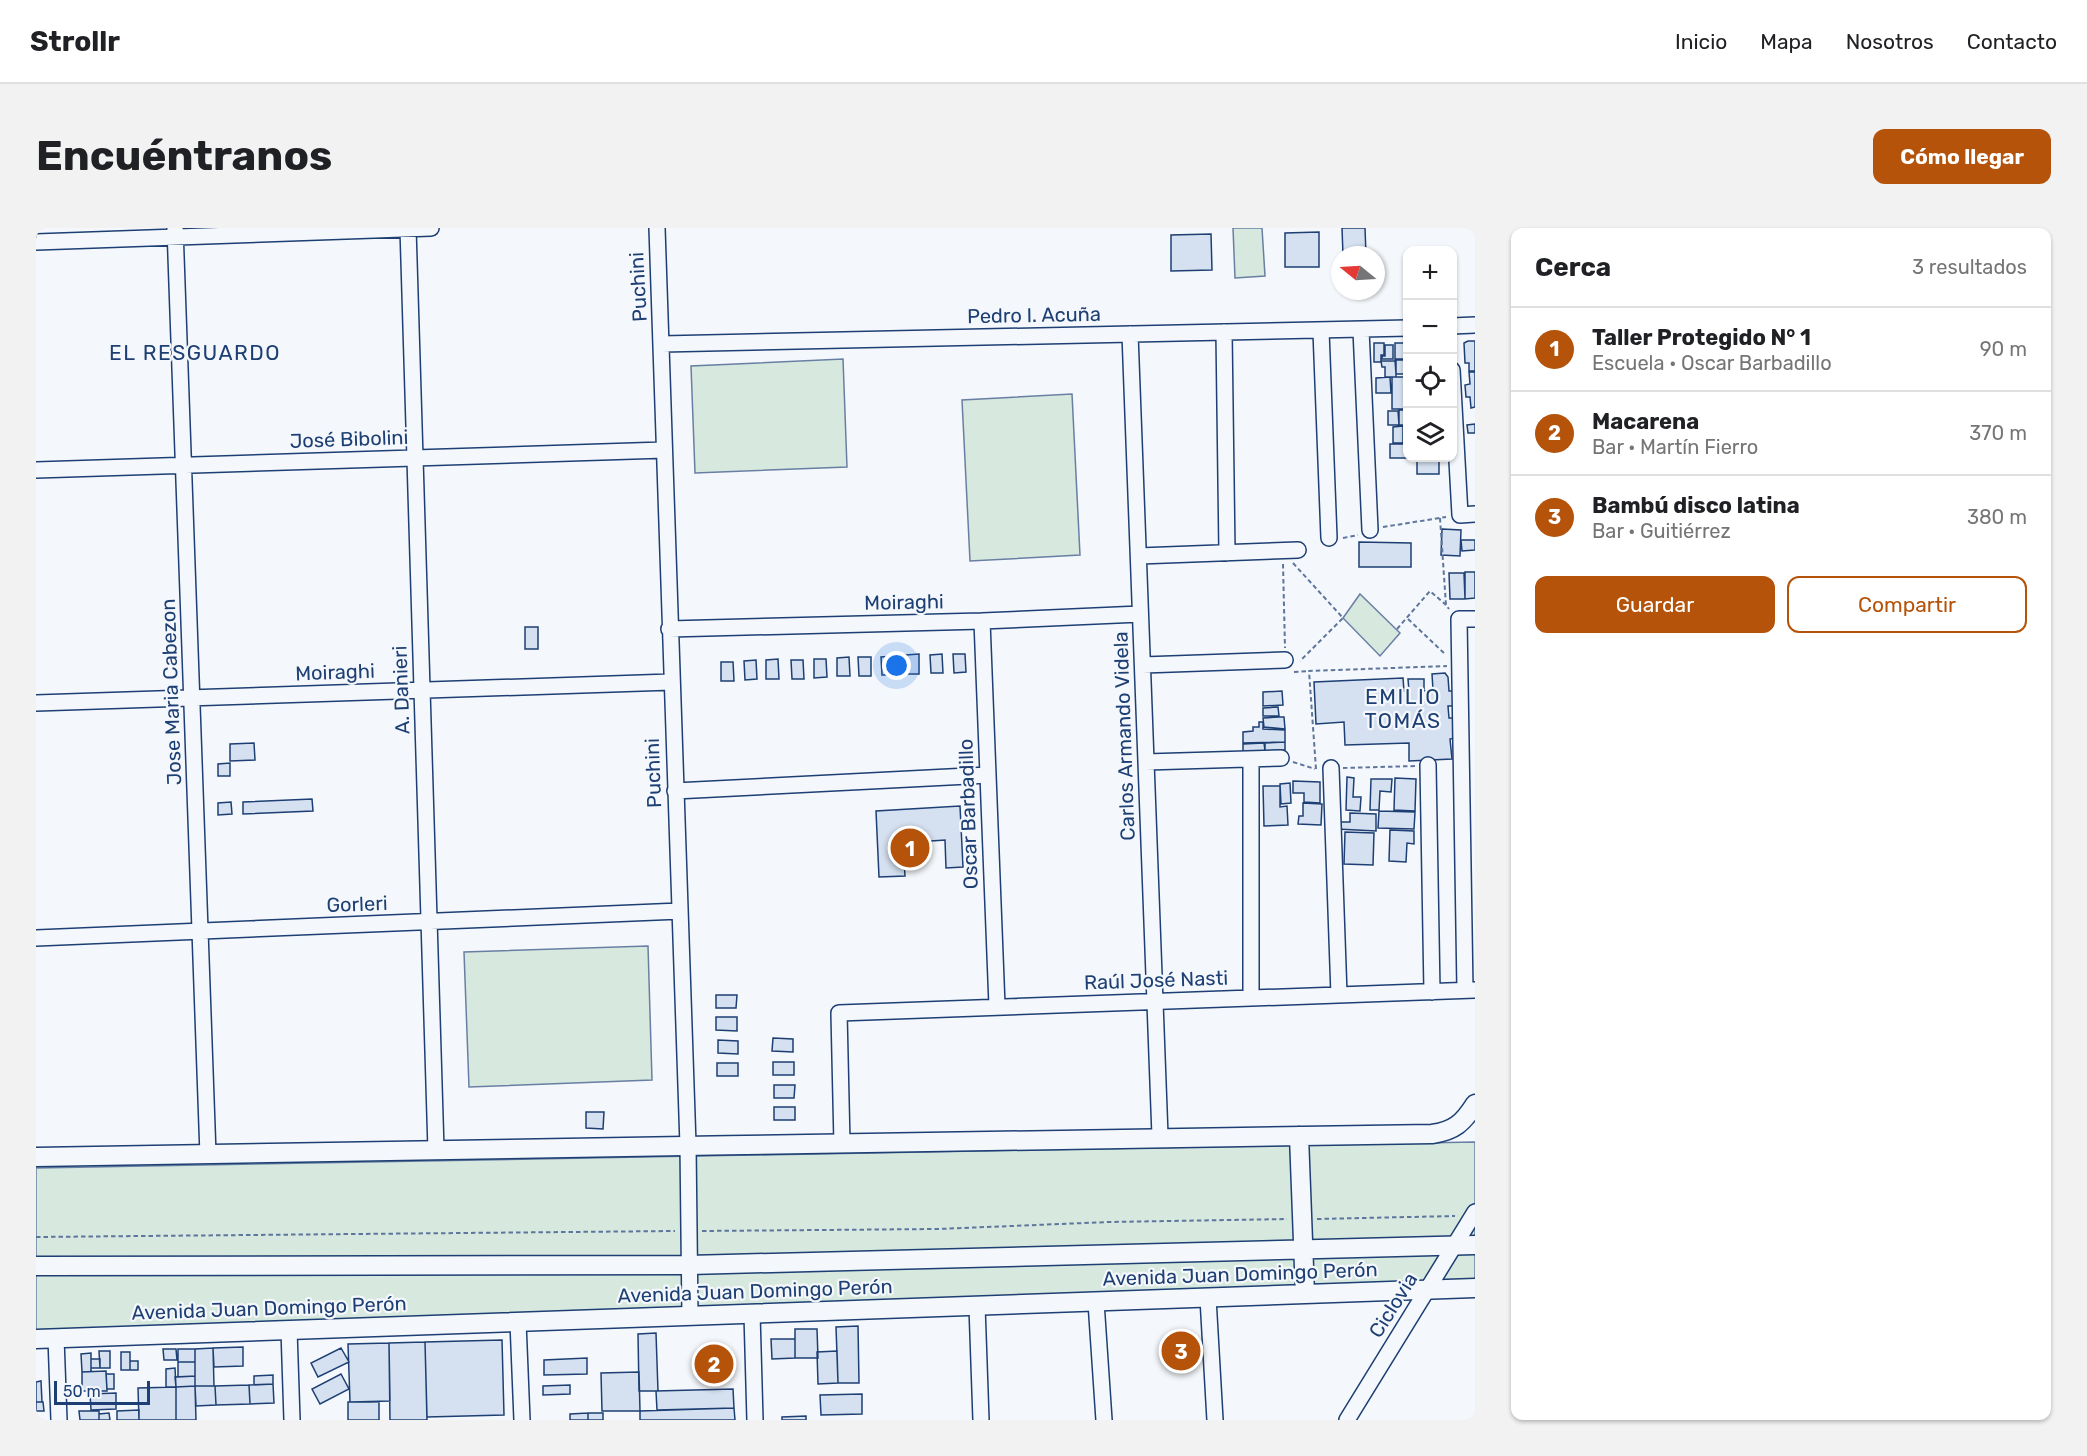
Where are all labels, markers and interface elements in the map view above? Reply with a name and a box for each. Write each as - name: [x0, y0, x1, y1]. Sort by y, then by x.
- text: Strollr: [30, 25, 120, 58]
- text: Inicio: [1675, 29, 1727, 54]
- text: Mapa: [1760, 29, 1813, 54]
- text: Nosotros: [1846, 29, 1934, 54]
- text: Contacto: [1967, 29, 2057, 54]
- button: Cómo llegar: [1873, 129, 2051, 184]
- text: Encuéntranos: [36, 131, 332, 181]
- north arrow: [1331, 246, 1385, 300]
- map controls: [1403, 246, 1457, 462]
- button: +: [1403, 246, 1457, 300]
- street label: Puchini: [624, 251, 652, 323]
- text: Cerca: [1535, 252, 1611, 283]
- text: 3 resultados: [1912, 255, 2027, 279]
- button: −: [1403, 300, 1457, 354]
- street label: Pedro I. Acuña: [967, 302, 1101, 328]
- text: Taller Protegido N° 1: [1592, 324, 1811, 351]
- text: 1: [1550, 337, 1559, 361]
- text: 90 m: [1980, 337, 2027, 361]
- district label: EL RESGUARDO: [109, 340, 281, 365]
- text: Escuela · Oscar Barbadillo: [1592, 351, 1832, 375]
- button: locate: [1403, 354, 1457, 408]
- button: layers: [1403, 408, 1457, 462]
- text: Macarena: [1592, 408, 1699, 435]
- text: 2: [1548, 421, 1561, 445]
- text: 370 m: [1969, 421, 2027, 445]
- street label: José Bibolini: [289, 425, 409, 453]
- text: Bar · Martín Fierro: [1592, 435, 1758, 459]
- text: Bambú disco latina: [1592, 492, 1800, 519]
- text: 3: [1548, 505, 1561, 529]
- text: 380 m: [1967, 505, 2027, 529]
- text: Bar · Guitiérrez: [1592, 519, 1731, 543]
- button: Guardar: [1535, 576, 1775, 633]
- button: Compartir: [1787, 576, 2027, 633]
- street label: Moiraghi: [864, 589, 944, 615]
- street label: Jose Maria Cabezon: [156, 598, 186, 786]
- street label: Carlos Armando Videla: [1108, 631, 1140, 841]
- street label: A. Danieri: [387, 645, 415, 735]
- your location: [882, 651, 911, 680]
- street label: Moiraghi: [295, 659, 375, 685]
- district label: EMILIO TOMÁS: [1364, 684, 1442, 733]
- street label: Puchini: [640, 738, 666, 808]
- street label: Oscar Barbadillo: [953, 738, 983, 890]
- pin: 1: [890, 826, 930, 870]
- street label: Gorleri: [326, 891, 388, 917]
- street label: Raúl José Nasti: [1084, 965, 1228, 995]
- street label: Avenida Juan Domingo Perón: [1102, 1257, 1378, 1291]
- street label: Ciclovia: [1364, 1268, 1422, 1342]
- street label: Avenida Juan Domingo Perón: [617, 1274, 893, 1308]
- street label: Avenida Juan Domingo Perón: [131, 1291, 407, 1325]
- pin: 3: [1162, 1328, 1200, 1374]
- pin: 2: [694, 1342, 734, 1386]
- scale bar: [54, 1378, 150, 1406]
- text: 50 m: [63, 1382, 101, 1401]

